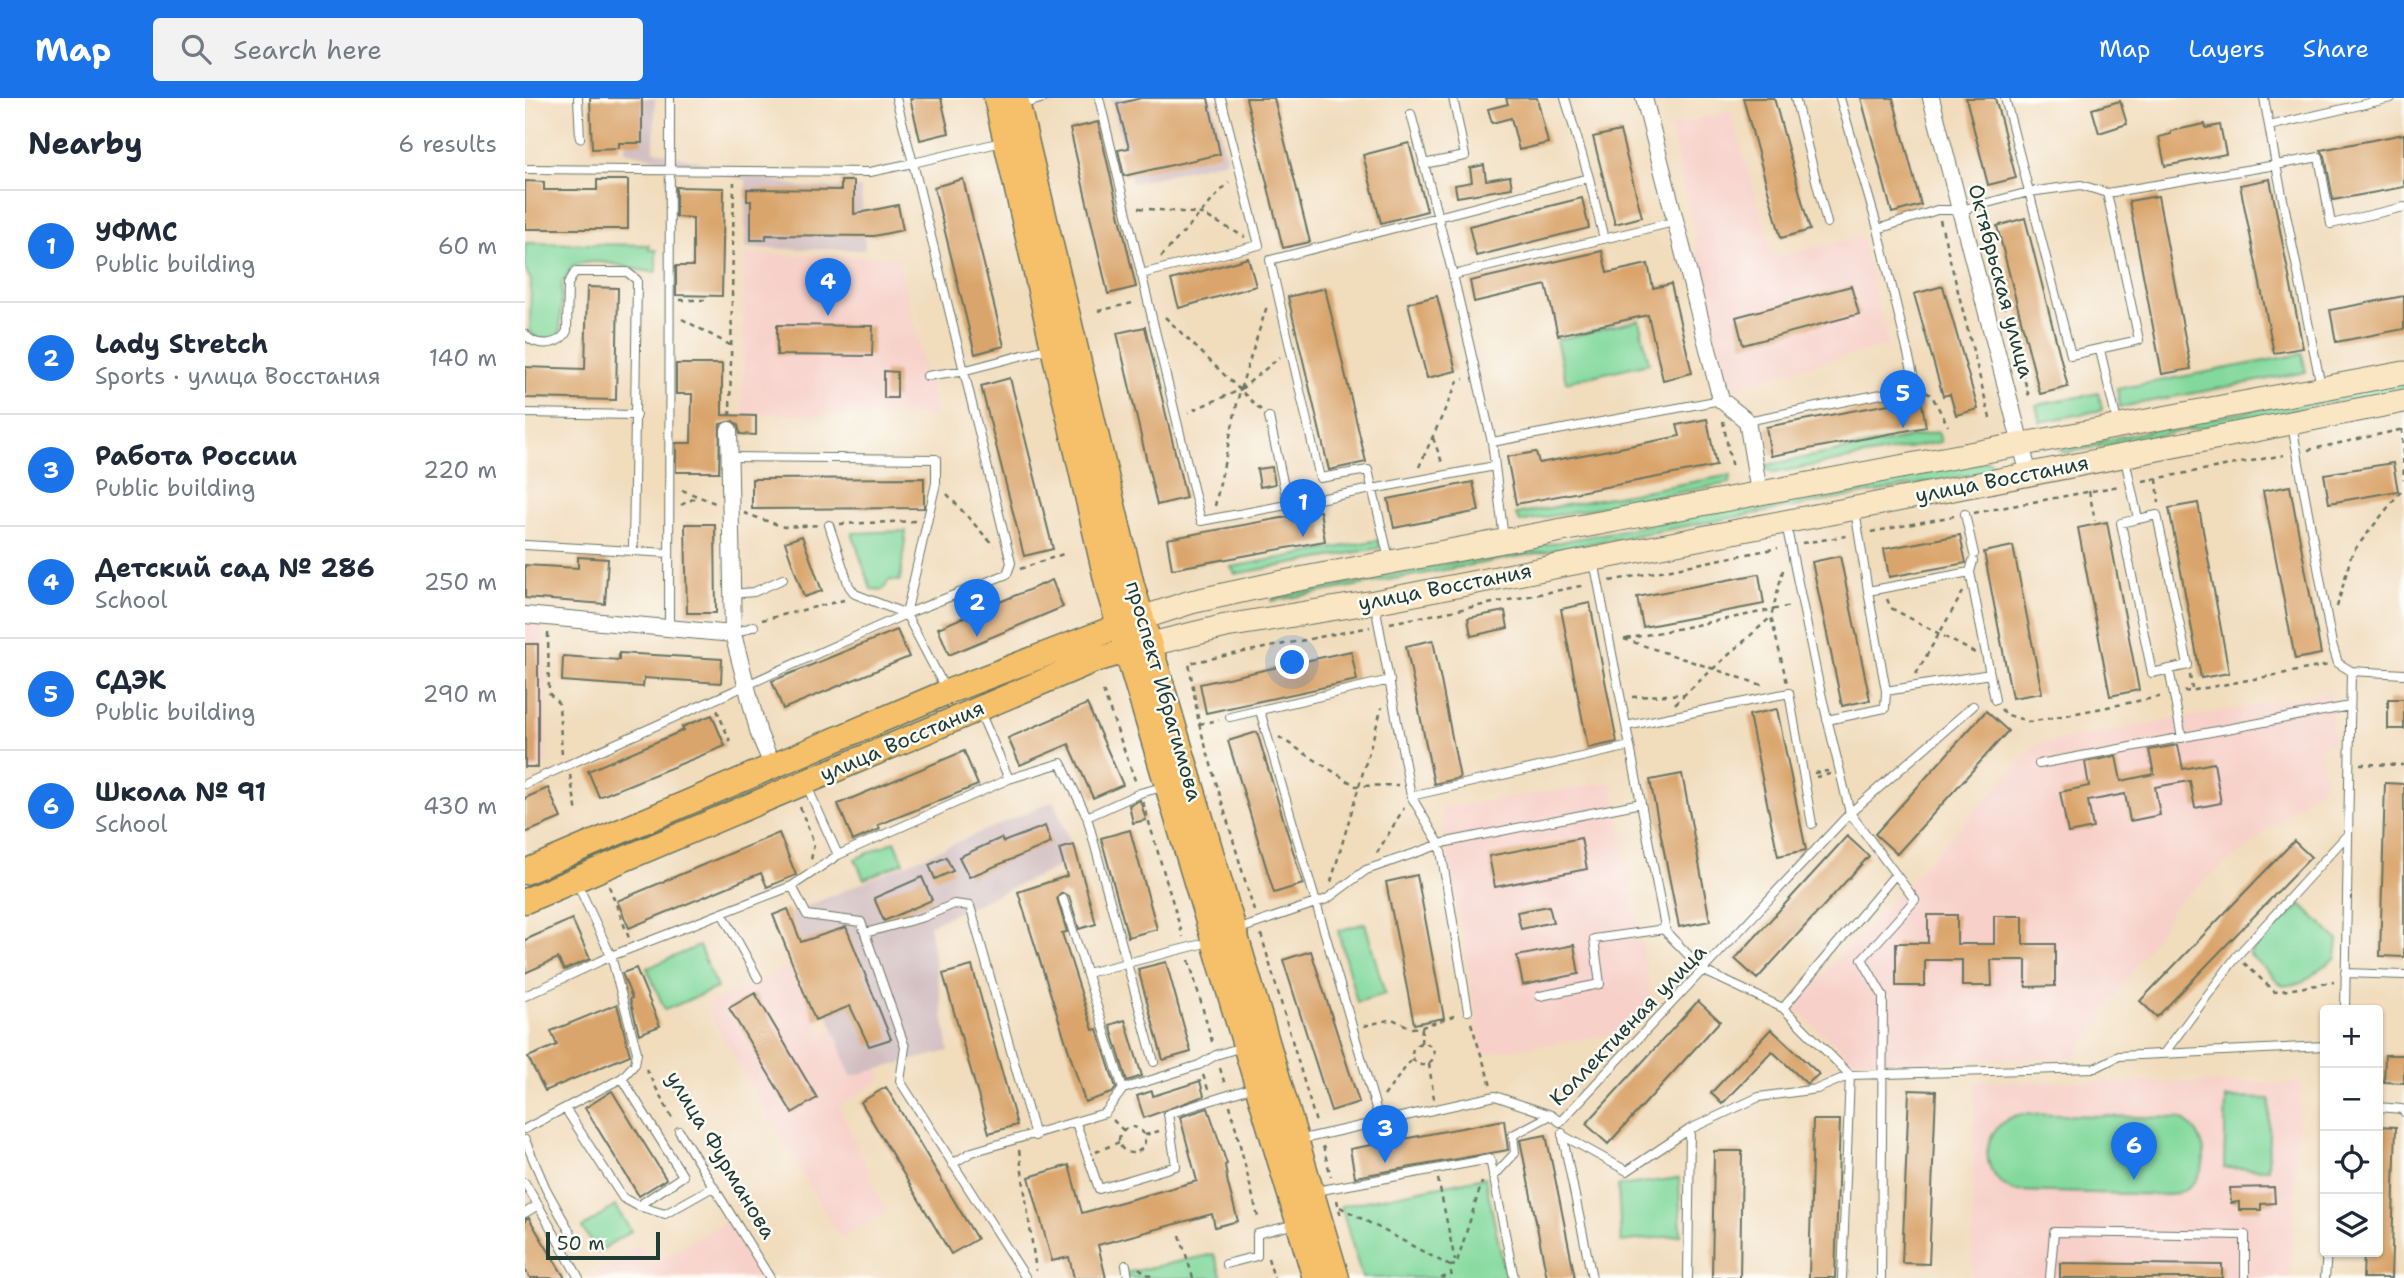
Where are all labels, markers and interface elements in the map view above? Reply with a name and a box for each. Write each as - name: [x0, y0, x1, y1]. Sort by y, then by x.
- search box: [153, 18, 643, 81]
- text: Map: [35, 27, 111, 72]
- icon: search: [177, 30, 215, 68]
- text: Search here: [233, 32, 382, 67]
- text: Map: [2099, 33, 2150, 65]
- text: Layers: [2188, 33, 2265, 65]
- text: Share: [2303, 33, 2369, 65]
- text: Nearby: [28, 123, 143, 164]
- text: 6 results: [398, 129, 497, 159]
- street label: Октябрьская улица: [1962, 181, 2040, 381]
- text: УФМС: [95, 214, 178, 249]
- text: 1: [46, 231, 56, 261]
- text: 60 m: [438, 231, 497, 261]
- text: Public building: [95, 249, 255, 279]
- pin: 4: [805, 258, 851, 316]
- text: Lady Stretch: [95, 326, 268, 361]
- text: 2: [43, 343, 59, 373]
- text: 140 m: [429, 343, 497, 373]
- text: Sports · улица Восстания: [95, 361, 381, 391]
- pin: 5: [1880, 370, 1926, 428]
- text: Работа России: [95, 438, 297, 473]
- street label: улица Восстания: [1913, 448, 2091, 510]
- text: 3: [43, 455, 59, 485]
- text: 220 m: [423, 455, 497, 485]
- text: Public building: [95, 473, 255, 503]
- pin: 1: [1280, 479, 1326, 537]
- text: Детский сад № 286: [95, 550, 375, 585]
- street label: улица Восстания: [1356, 556, 1534, 618]
- text: 4: [43, 567, 59, 597]
- text: 250 m: [424, 567, 497, 597]
- street label: проспект Ибрагимова: [1119, 578, 1209, 804]
- pin: 2: [954, 579, 1000, 637]
- text: School: [95, 585, 167, 615]
- your location: [1275, 645, 1309, 679]
- text: СДЭК: [95, 662, 166, 697]
- text: 5: [44, 679, 58, 709]
- text: 290 m: [423, 679, 497, 709]
- street label: улица Восстания: [815, 694, 989, 788]
- text: Public building: [95, 697, 255, 727]
- text: Школа № 91: [95, 774, 266, 809]
- text: 6: [43, 791, 59, 821]
- text: 430 m: [423, 791, 497, 821]
- text: School: [95, 809, 167, 839]
- street label: Коллективная улица: [1544, 938, 1712, 1112]
- map controls: [2320, 1005, 2383, 1257]
- button: +: [2320, 1005, 2383, 1068]
- street label: улица Фурманова: [660, 1066, 782, 1244]
- button: −: [2320, 1068, 2383, 1131]
- pin: 3: [1362, 1105, 1408, 1163]
- pin: 6: [2111, 1122, 2157, 1180]
- button: locate: [2320, 1131, 2383, 1194]
- button: layers: [2320, 1194, 2383, 1257]
- scale bar: [546, 1229, 660, 1261]
- text: 50 m: [557, 1231, 605, 1256]

